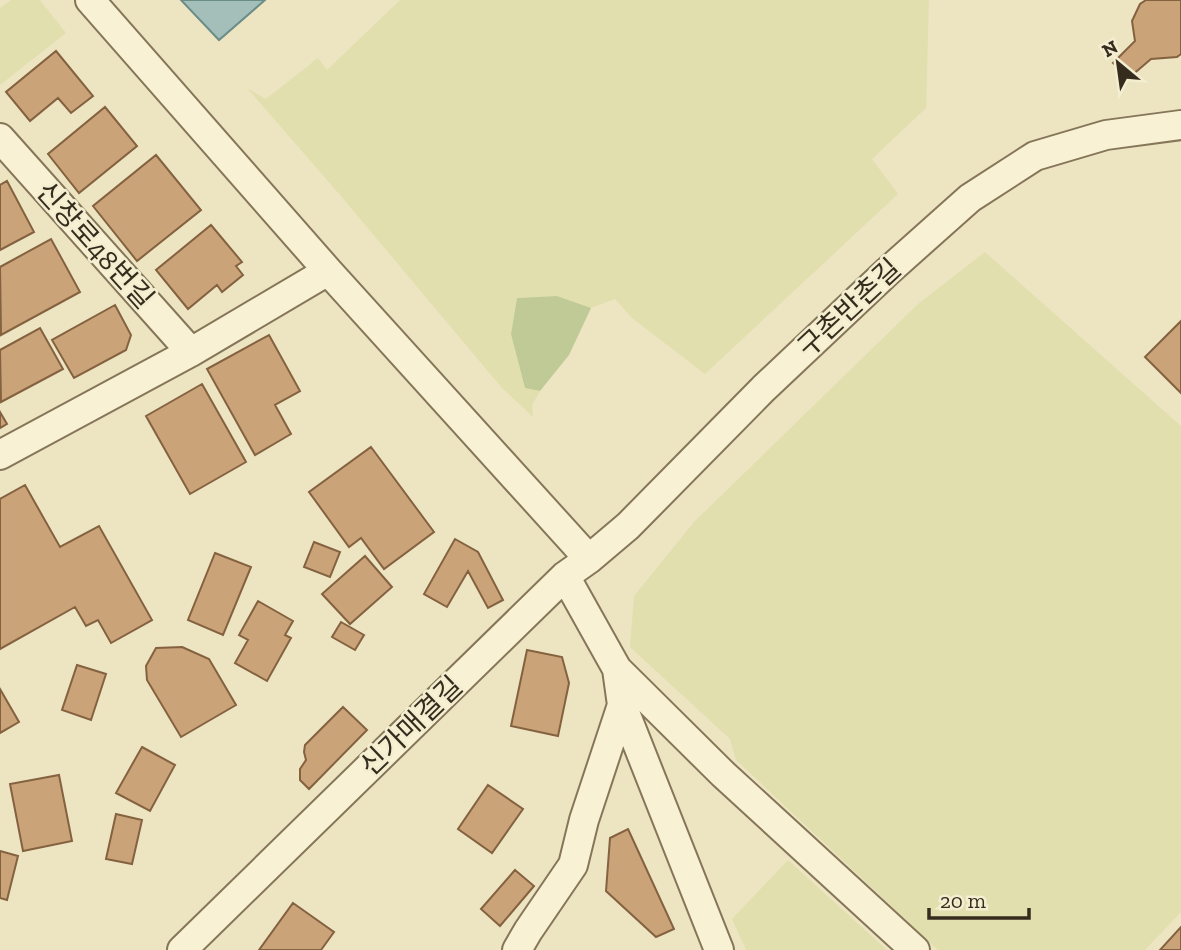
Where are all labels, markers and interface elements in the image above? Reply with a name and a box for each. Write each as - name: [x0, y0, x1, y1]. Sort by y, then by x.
- north arrow: [1083, 28, 1153, 98]
- text: N: [1098, 35, 1122, 62]
- street label: 신창로48번길: [30, 175, 160, 315]
- street label: 구촌반촌길: [791, 252, 907, 364]
- street label: 신가매결길: [353, 669, 469, 783]
- scale bar: [929, 876, 1029, 920]
- text: 20 m: [940, 888, 986, 913]

